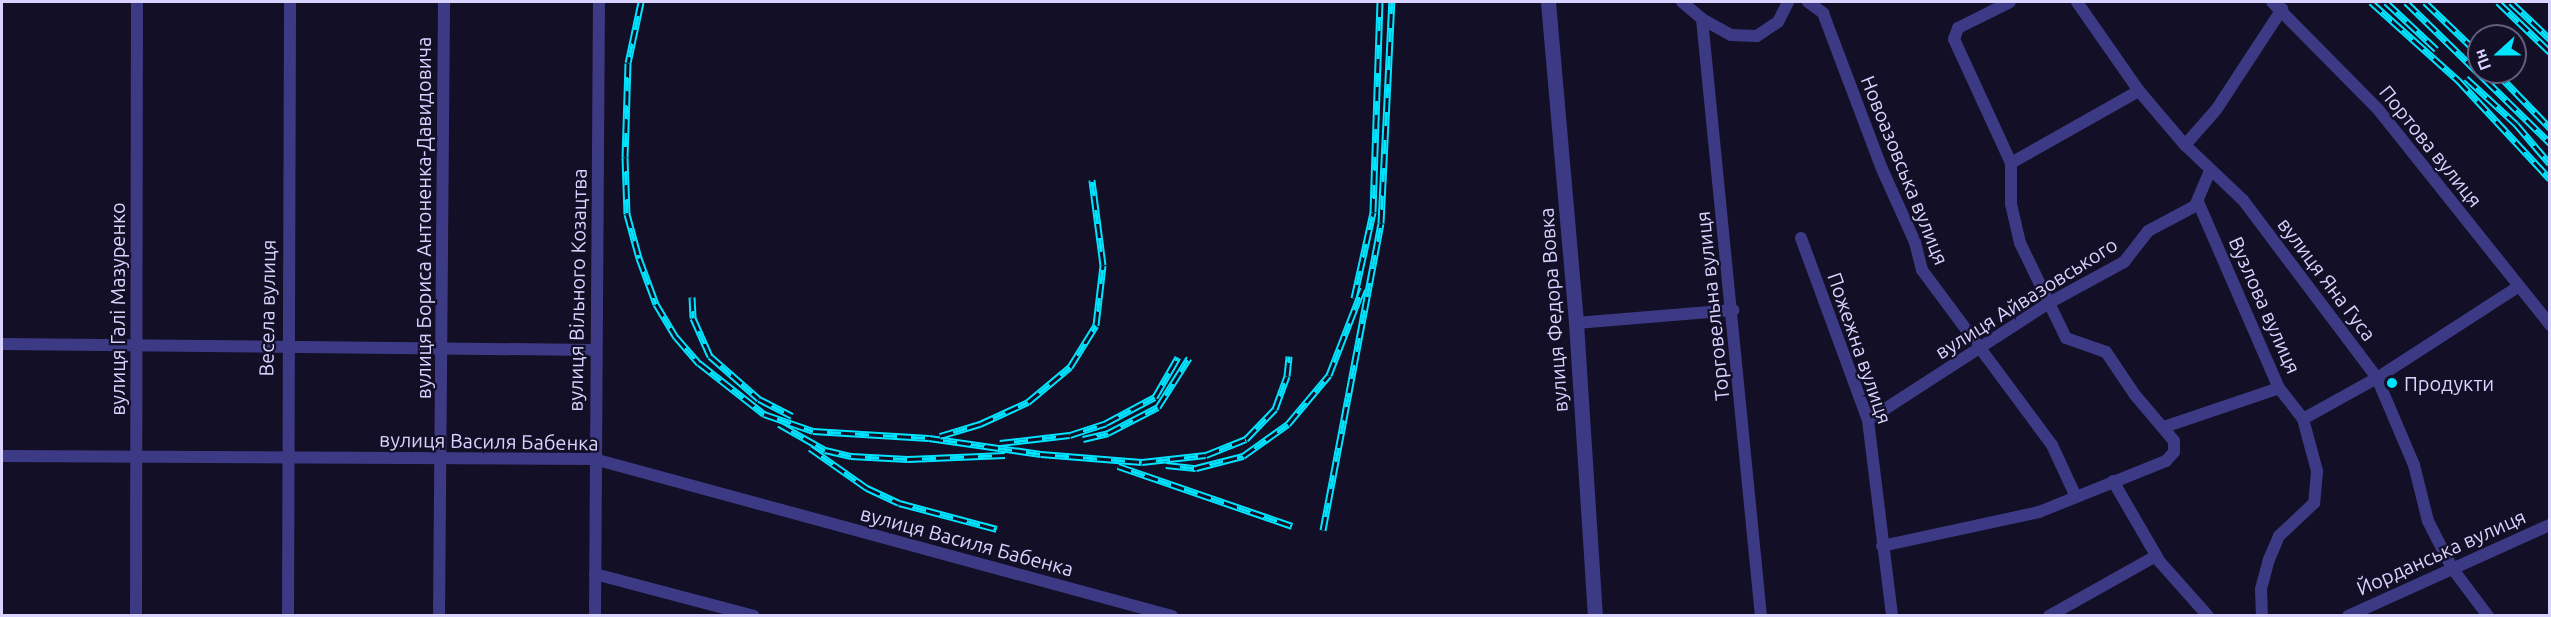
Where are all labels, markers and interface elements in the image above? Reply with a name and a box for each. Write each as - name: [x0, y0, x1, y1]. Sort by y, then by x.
- north arrow: [2467, 24, 2527, 84]
- street label: вулиця Бориса Антоненка-Давидовича: [411, 37, 435, 399]
- text: Пн: [2470, 47, 2494, 73]
- street label: Новоазовська вулиця: [1856, 72, 1954, 268]
- street label: Портова вулиця: [2374, 80, 2488, 212]
- street label: вулиця Вільного Козацтва: [563, 168, 591, 412]
- street label: вулиця Галі Мазуренко: [105, 202, 129, 416]
- street label: вулиця Федора Вовка: [1534, 207, 1572, 413]
- street label: Торговельна вулиця: [1690, 210, 1734, 402]
- street label: вулиця Яна Гуса: [2273, 213, 2381, 345]
- street label: вулиця Айвазовського: [1930, 232, 2122, 364]
- street label: Вузлова вулиця: [2224, 233, 2306, 377]
- street label: Весела вулиця: [254, 239, 280, 377]
- street label: Пожежна вулиця: [1823, 269, 1897, 427]
- place label: Продукти: [2404, 371, 2494, 395]
- marker: Продукти: [2385, 376, 2399, 390]
- street label: вулиця Василя Бабенка: [379, 427, 599, 455]
- street label: вулиця Василя Бабенка: [858, 501, 1076, 581]
- street label: Йорданська вулиця: [2353, 504, 2529, 600]

